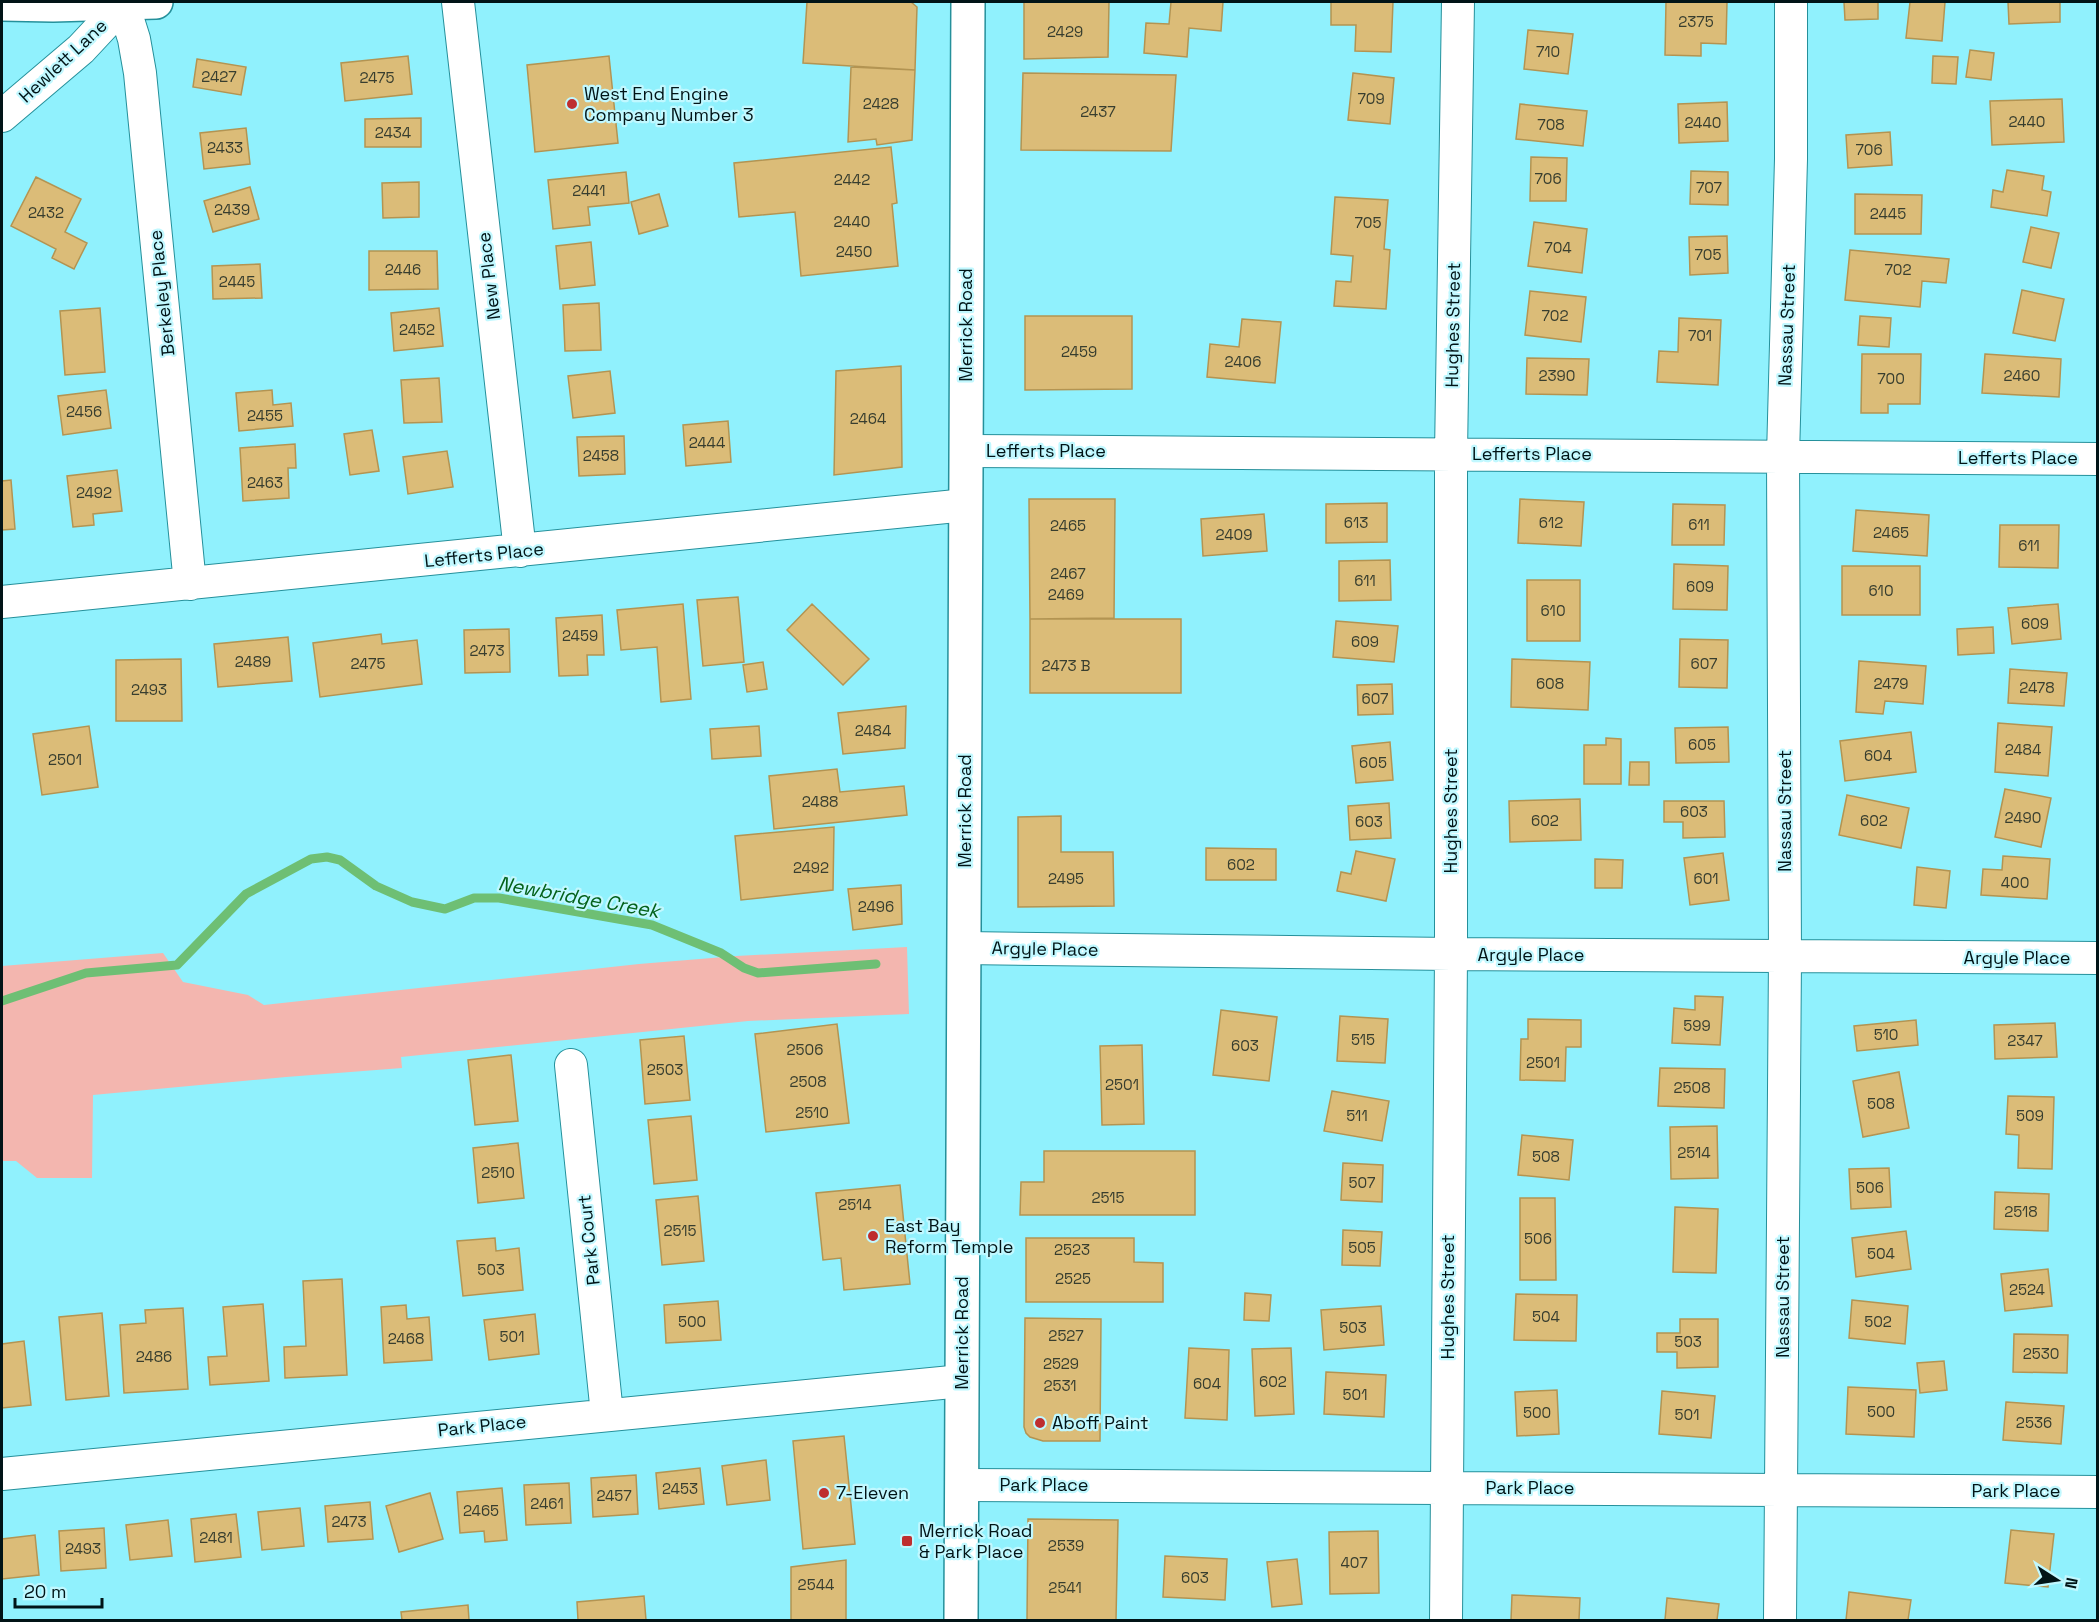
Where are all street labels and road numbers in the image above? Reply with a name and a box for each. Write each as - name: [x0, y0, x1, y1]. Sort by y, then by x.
- street label: Hewlett Lane: [14, 14, 112, 107]
- street label: Berkeley Place: [143, 229, 180, 357]
- street label: New Place: [472, 231, 505, 321]
- street label: Hughes Street: [1440, 262, 1465, 388]
- street label: Nassau Street: [1773, 264, 1800, 386]
- street label: Merrick Road: [954, 268, 977, 382]
- street label: Lefferts Place: [986, 439, 1106, 462]
- street label: Lefferts Place: [1472, 442, 1592, 465]
- street label: Lefferts Place: [1958, 446, 2078, 469]
- street label: Lefferts Place: [423, 537, 545, 572]
- street label: Hughes Street: [1439, 748, 1462, 874]
- street label: Nassau Street: [1773, 750, 1796, 872]
- street label: Merrick Road: [953, 754, 976, 868]
- street label: Argyle Place: [991, 936, 1099, 961]
- street label: Argyle Place: [1478, 943, 1584, 966]
- street label: Argyle Place: [1964, 946, 2070, 969]
- street label: Park Court: [572, 1194, 605, 1286]
- street label: Hughes Street: [1436, 1234, 1459, 1360]
- street label: Nassau Street: [1771, 1236, 1794, 1358]
- street label: Merrick Road: [950, 1276, 973, 1390]
- street label: Park Place: [437, 1409, 527, 1442]
- street label: Park Place: [1000, 1473, 1088, 1496]
- street label: Park Place: [1486, 1476, 1574, 1499]
- street label: Park Place: [1972, 1479, 2060, 1502]

